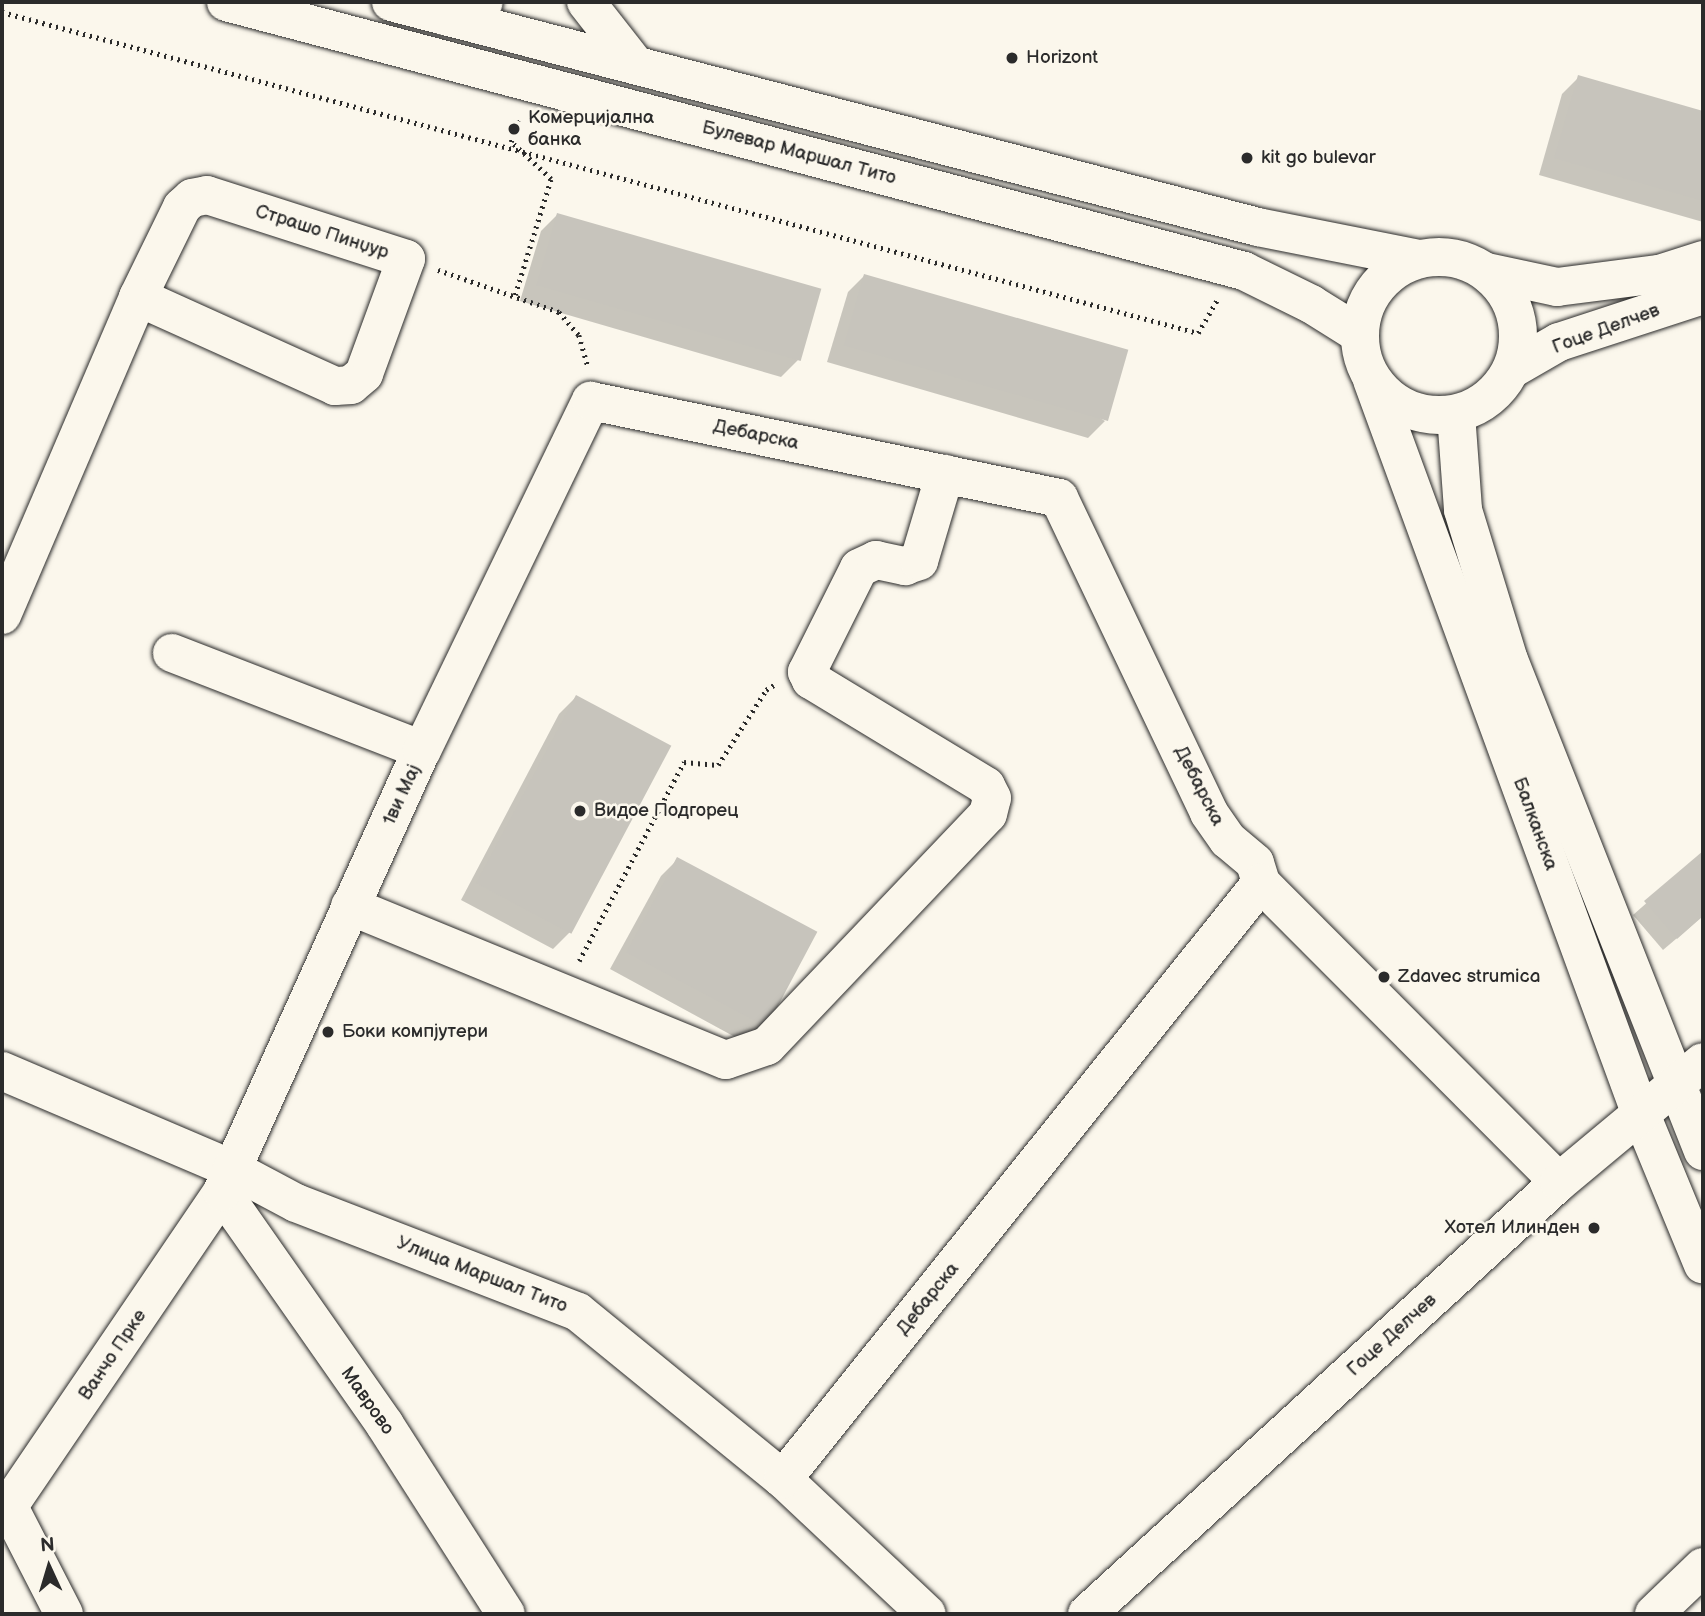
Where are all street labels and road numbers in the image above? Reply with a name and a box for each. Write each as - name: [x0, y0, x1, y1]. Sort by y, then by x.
- street label: Булевар Маршал Тито: [699, 116, 899, 190]
- street label: Страшо Пинџур: [252, 200, 392, 264]
- street label: Гоце Делчев: [1549, 299, 1663, 359]
- street label: Дебарска: [711, 415, 801, 455]
- street label: Дебарска: [1169, 742, 1229, 830]
- street label: 1ви Мај: [378, 761, 426, 829]
- street label: Балканска: [1508, 774, 1562, 874]
- street label: Улица Маршал Тито: [393, 1232, 571, 1318]
- street label: Дебарска: [892, 1258, 964, 1340]
- street label: Гоце Делчев: [1343, 1289, 1441, 1381]
- street label: Ванчо Прке: [74, 1305, 152, 1405]
- street label: Маврово: [335, 1363, 399, 1439]

